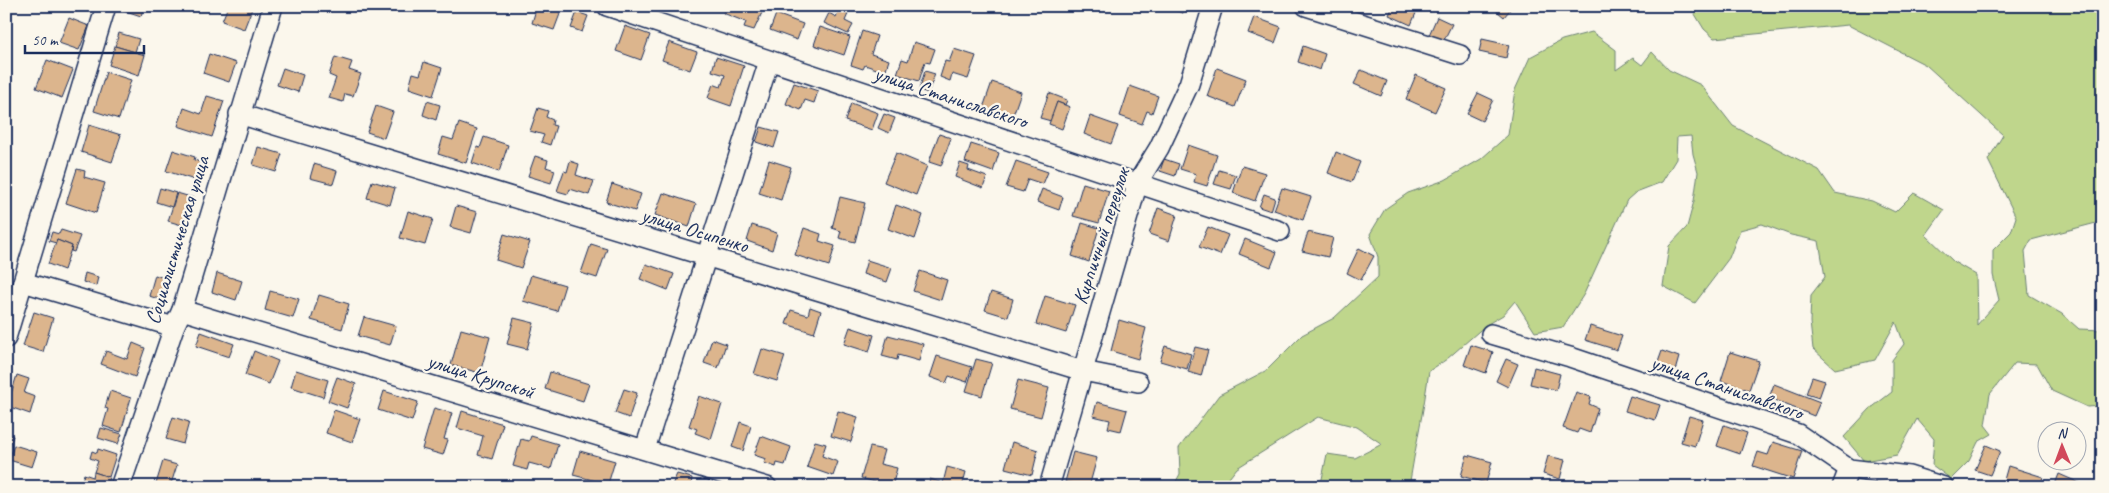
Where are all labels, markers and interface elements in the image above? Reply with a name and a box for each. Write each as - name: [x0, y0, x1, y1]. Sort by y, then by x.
- scale bar: [25, 22, 144, 54]
- text: 50 m: [32, 31, 59, 50]
- street label: улица Станиславского: [869, 59, 1033, 135]
- street label: Социалистическая улица: [139, 151, 215, 327]
- street label: Кирпичный переулок: [1067, 163, 1136, 307]
- street label: улица Осипенко: [637, 201, 753, 259]
- street label: улица Крупской: [423, 347, 539, 405]
- street label: улица Станиславского: [1646, 348, 1809, 426]
- north arrow: [2036, 420, 2086, 470]
- text: N: [2057, 425, 2069, 442]

